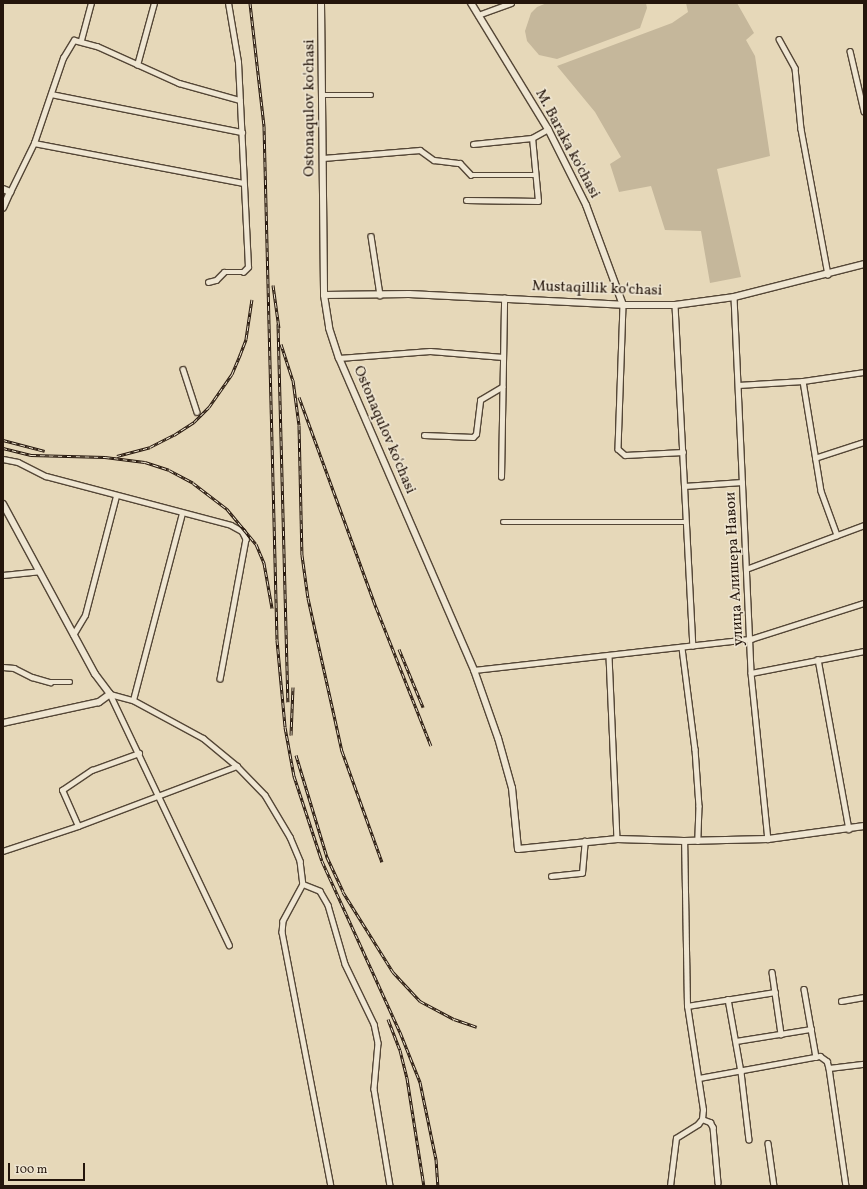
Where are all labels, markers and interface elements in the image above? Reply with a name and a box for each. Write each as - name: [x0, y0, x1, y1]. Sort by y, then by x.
- street label: Ostonaqulov ko'chasi: [301, 39, 319, 177]
- street label: M. Baraka ko'chasi: [531, 86, 603, 202]
- street label: Mustaqillik ko‘chasi: [531, 278, 663, 300]
- street label: Ostonaqulov ko'chasi: [349, 363, 419, 497]
- street label: улица Алишера Навои: [722, 491, 748, 647]
- scale bar: [10, 1155, 87, 1181]
- text: 100 m: [15, 1162, 47, 1178]

